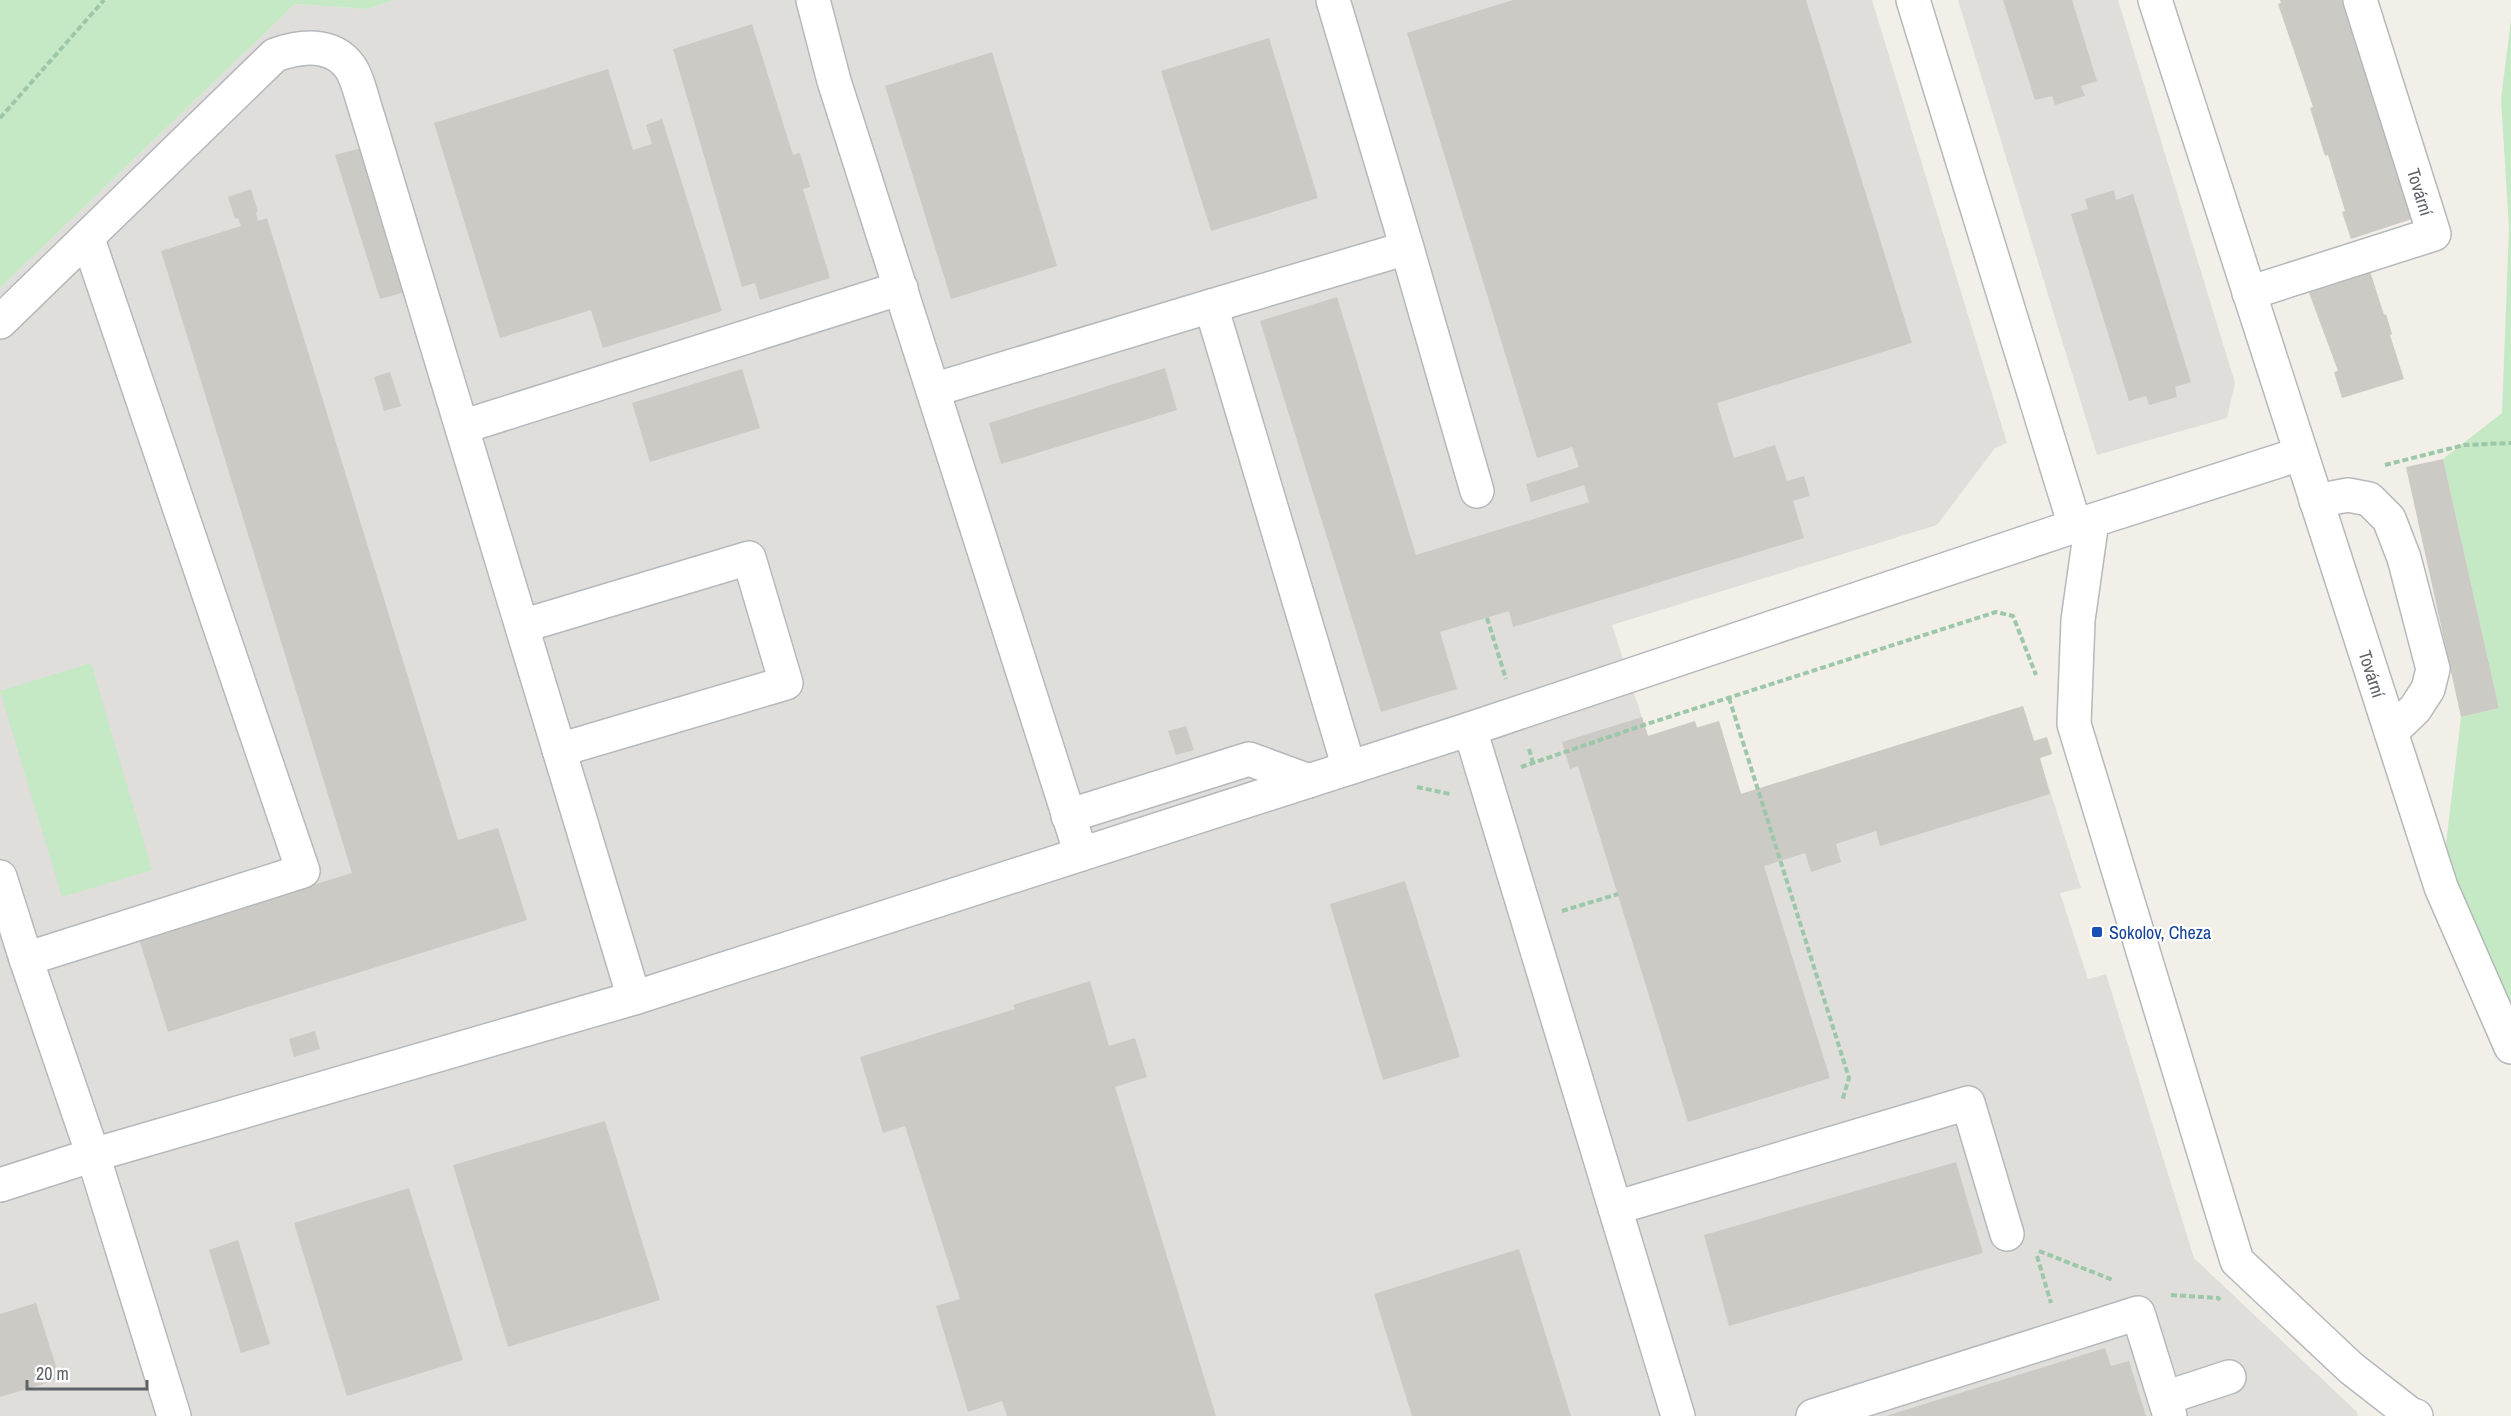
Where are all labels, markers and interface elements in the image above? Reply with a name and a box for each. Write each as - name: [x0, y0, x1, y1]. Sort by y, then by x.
- street label: Tovární: [2401, 165, 2439, 220]
- street label: Tovární: [2353, 647, 2392, 702]
- place label: Sokolov, Cheza: [2109, 920, 2211, 945]
- marker: Sokolov, Cheza: [2090, 925, 2104, 939]
- scale bar: [27, 1353, 147, 1391]
- text: 20 m: [36, 1361, 69, 1386]

